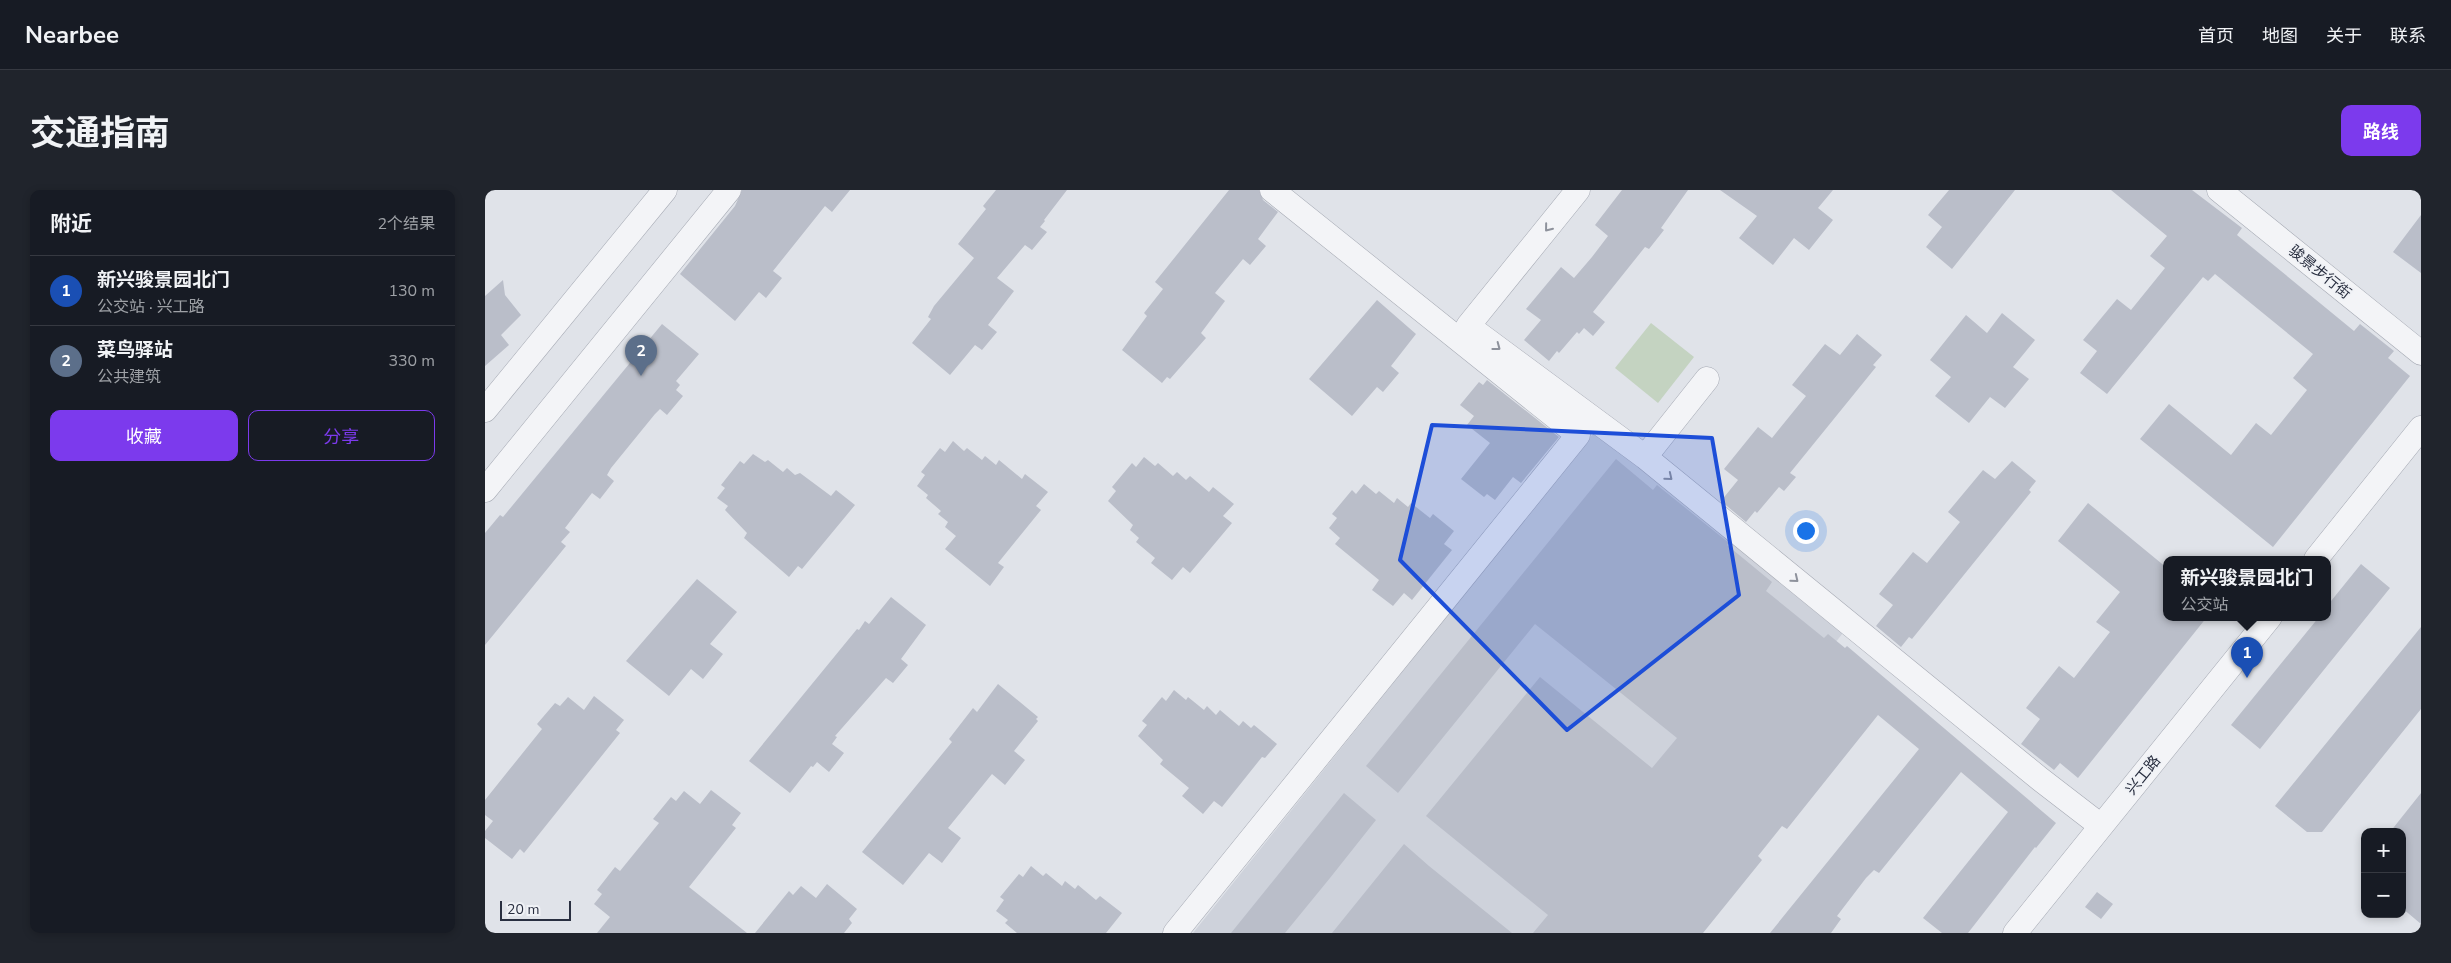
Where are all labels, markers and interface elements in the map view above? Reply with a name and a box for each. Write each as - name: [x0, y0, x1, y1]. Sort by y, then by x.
- text: Nearbee: [25, 19, 119, 51]
- text: 首页: [2198, 24, 2234, 48]
- text: 地图: [2262, 24, 2298, 48]
- text: 关于: [2326, 24, 2362, 48]
- text: 联系: [2390, 24, 2426, 48]
- button: 路线: [2341, 105, 2421, 156]
- text: 交通指南: [30, 110, 170, 157]
- text: 附近: [50, 210, 92, 238]
- text: 2个结果: [377, 213, 435, 235]
- one-way arrow: [1545, 222, 1553, 231]
- street label: 骏景步行街: [2285, 241, 2355, 303]
- text: 新兴骏景园北门: [97, 267, 230, 293]
- text: 1: [61, 280, 71, 302]
- text: 130 m: [388, 280, 435, 302]
- text: 公交站 · 兴工路: [97, 296, 205, 318]
- pin: 2: [625, 335, 657, 376]
- text: 菜鸟驿站: [97, 337, 173, 363]
- one-way arrow: [1492, 341, 1501, 351]
- text: 2: [61, 350, 71, 372]
- text: 330 m: [388, 350, 435, 372]
- text: 公共建筑: [97, 366, 161, 388]
- button: 收藏: [50, 410, 238, 461]
- button: 分享: [248, 410, 435, 461]
- one-way arrow: [1664, 471, 1673, 480]
- your location: [1793, 518, 1819, 544]
- popup: [2163, 556, 2331, 621]
- text: 新兴骏景园北门: [2180, 565, 2314, 591]
- one-way arrow: [1790, 574, 1799, 583]
- text: 公交站: [2180, 594, 2229, 616]
- pin: 1: [2231, 637, 2263, 678]
- street label: 兴工路: [2121, 751, 2165, 799]
- map controls: [2361, 828, 2406, 918]
- button: +: [2361, 828, 2406, 873]
- button: −: [2361, 873, 2406, 918]
- scale bar: [500, 898, 571, 921]
- text: 20 m: [507, 900, 539, 919]

